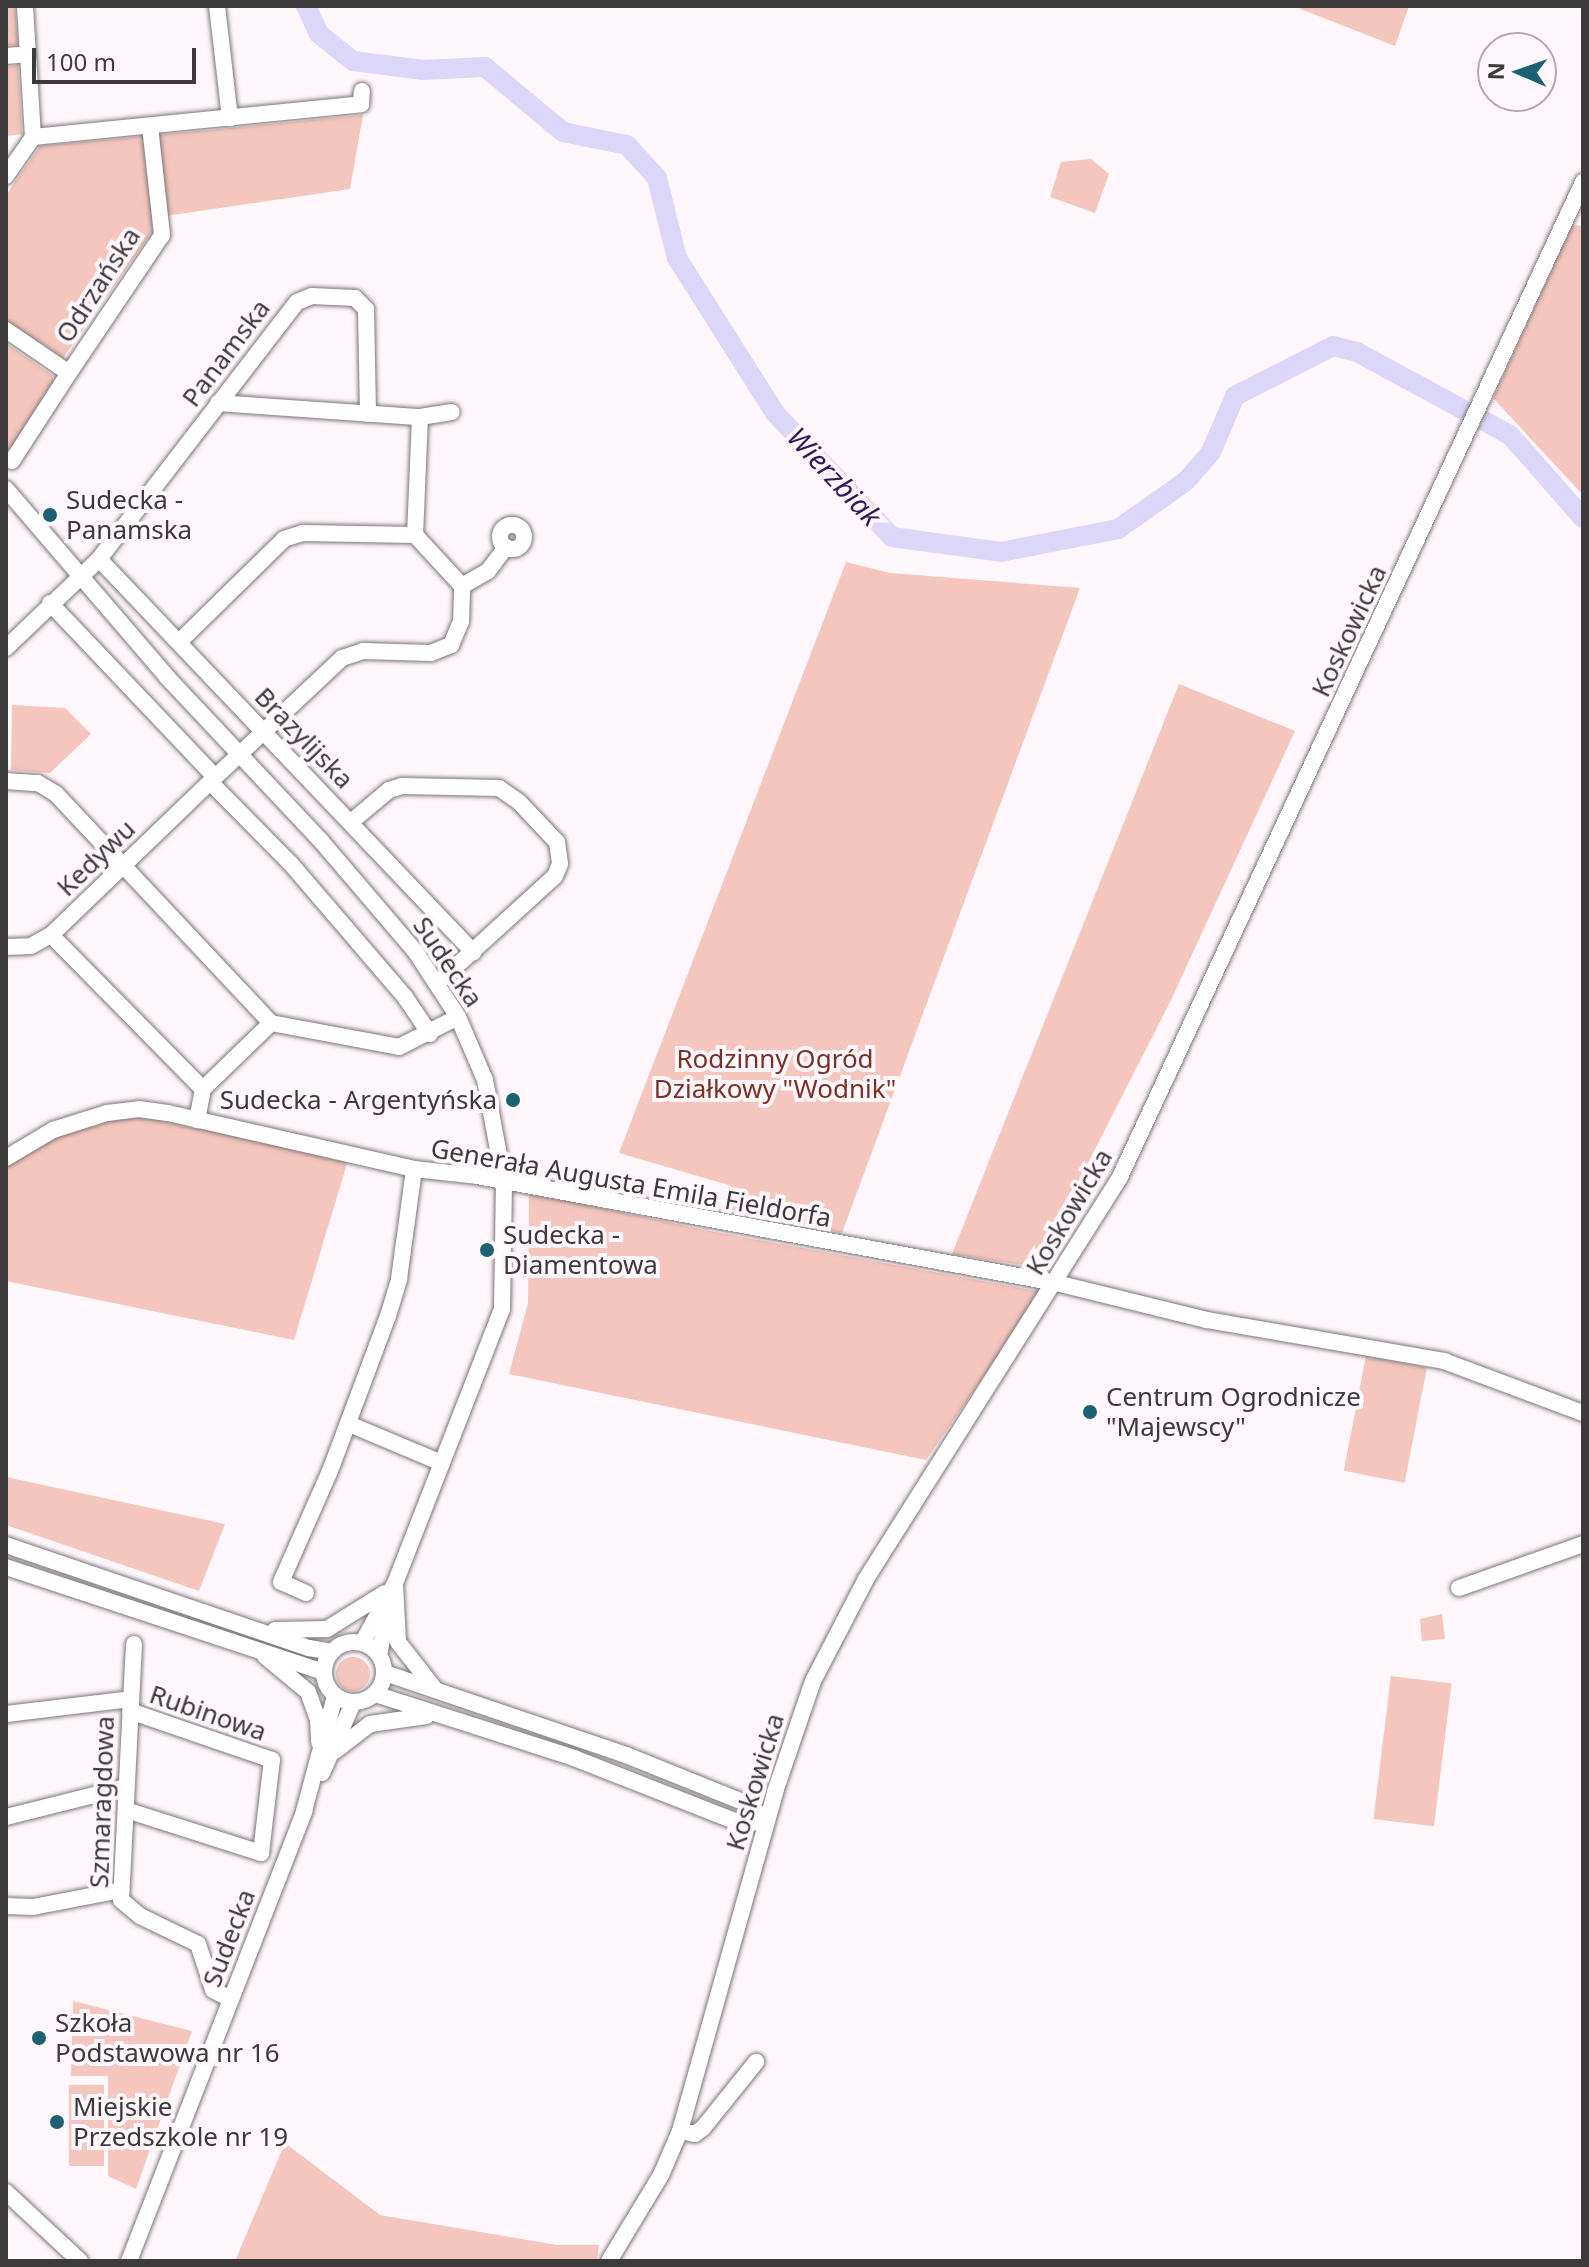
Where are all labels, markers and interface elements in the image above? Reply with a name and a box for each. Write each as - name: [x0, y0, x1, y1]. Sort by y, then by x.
- scale bar: [36, 32, 200, 82]
- north arrow: [1477, 32, 1557, 112]
- text: 100 m: [46, 45, 116, 78]
- text: N: [1480, 62, 1510, 81]
- street label: Odrzańska: [49, 222, 147, 348]
- street label: Panamska: [176, 293, 276, 413]
- water label: Wierzbiak: [781, 420, 889, 532]
- place label: Sudecka - Panamska: [66, 484, 192, 546]
- marker: Sudecka - Panamska: [41, 506, 59, 524]
- street label: Koskowicka: [1305, 560, 1393, 702]
- street label: Brazylijska: [248, 681, 360, 795]
- street label: Kedywu: [50, 813, 142, 903]
- street label: Sudecka: [407, 911, 489, 1013]
- park label: Rodzinny Ogród Działkowy "Wodnik": [654, 1043, 896, 1104]
- place label: Sudecka - Argentyńska: [220, 1084, 497, 1116]
- marker: Sudecka - Argentyńska: [504, 1091, 522, 1109]
- street label: Generała Augusta Emila Fieldorfa: [428, 1132, 834, 1234]
- street label: Koskowicka: [1019, 1143, 1119, 1281]
- place label: Sudecka - Diamentowa: [503, 1219, 658, 1280]
- marker: Sudecka - Diamentowa: [478, 1241, 496, 1259]
- place label: Centrum Ogrodnicze "Majewscy": [1106, 1381, 1361, 1442]
- marker: Centrum Ogrodnicze "Majewscy": [1081, 1403, 1099, 1421]
- street label: Rubinowa: [146, 1679, 270, 1747]
- street label: Koskowicka: [719, 1710, 791, 1854]
- street label: Szmaragdowa: [83, 1715, 121, 1889]
- street label: Sudecka: [196, 1885, 262, 1991]
- place label: Szkoła Podstawowa nr 16: [55, 2007, 280, 2068]
- marker: Szkoła Podstawowa nr 16: [30, 2029, 48, 2047]
- place label: Miejskie Przedszkole nr 19: [73, 2091, 288, 2152]
- marker: Miejskie Przedszkole nr 19: [48, 2113, 66, 2131]

